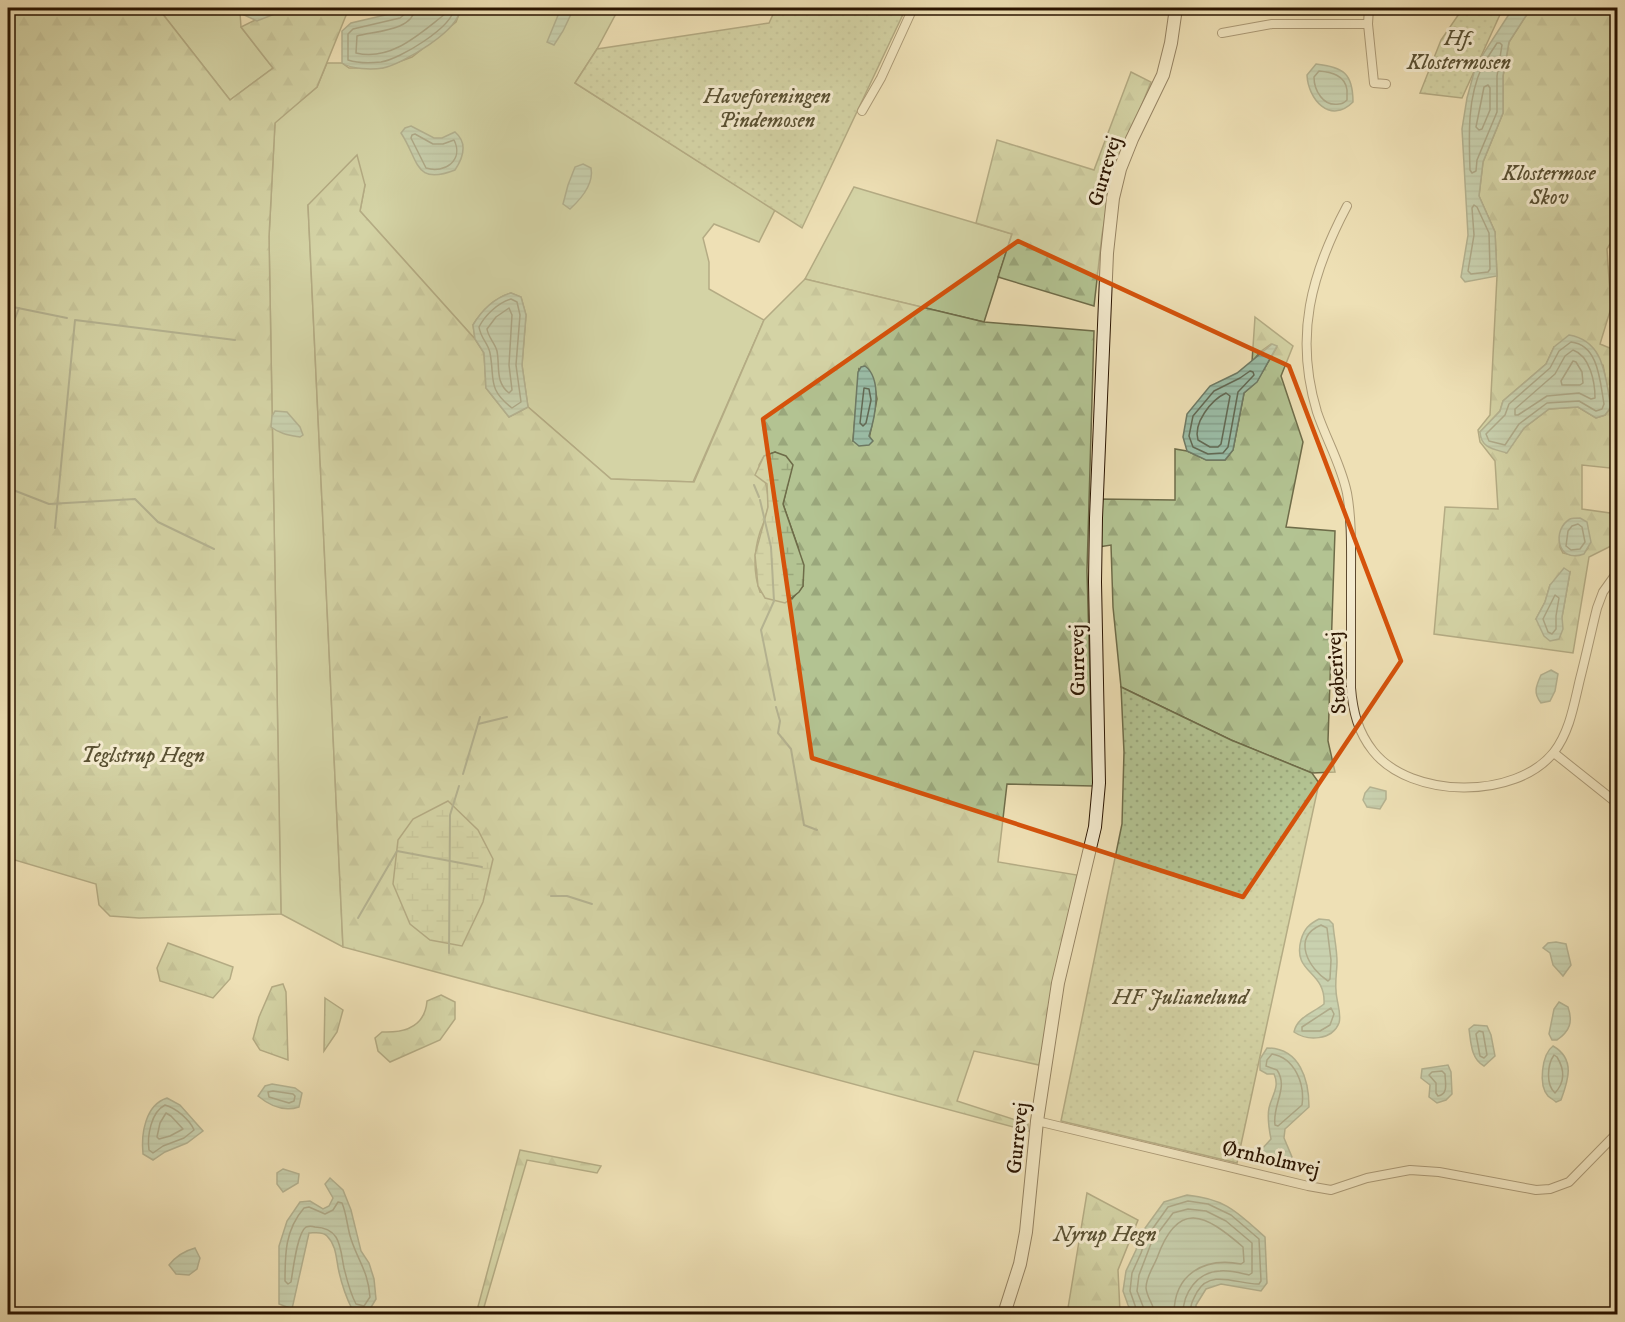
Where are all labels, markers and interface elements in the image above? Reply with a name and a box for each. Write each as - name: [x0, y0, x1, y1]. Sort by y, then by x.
- park label: Hf. Klostermosen: [1406, 26, 1511, 76]
- park label: Haveforeningen Pindemosen: [702, 84, 831, 134]
- street label: Gurrevej: [1083, 133, 1127, 210]
- park label: Klostermose Skov: [1501, 161, 1597, 211]
- street label: Gurrevej: [1064, 624, 1092, 696]
- street label: Støberivej: [1321, 631, 1353, 715]
- park label: Teglstrup Hegn: [81, 743, 205, 769]
- park label: HF Julianelund: [1111, 985, 1251, 1011]
- street label: Gurrevej: [1001, 1101, 1035, 1175]
- street label: Ørnholmvej: [1219, 1135, 1322, 1183]
- park label: Nyrup Hegn: [1053, 1222, 1157, 1248]

